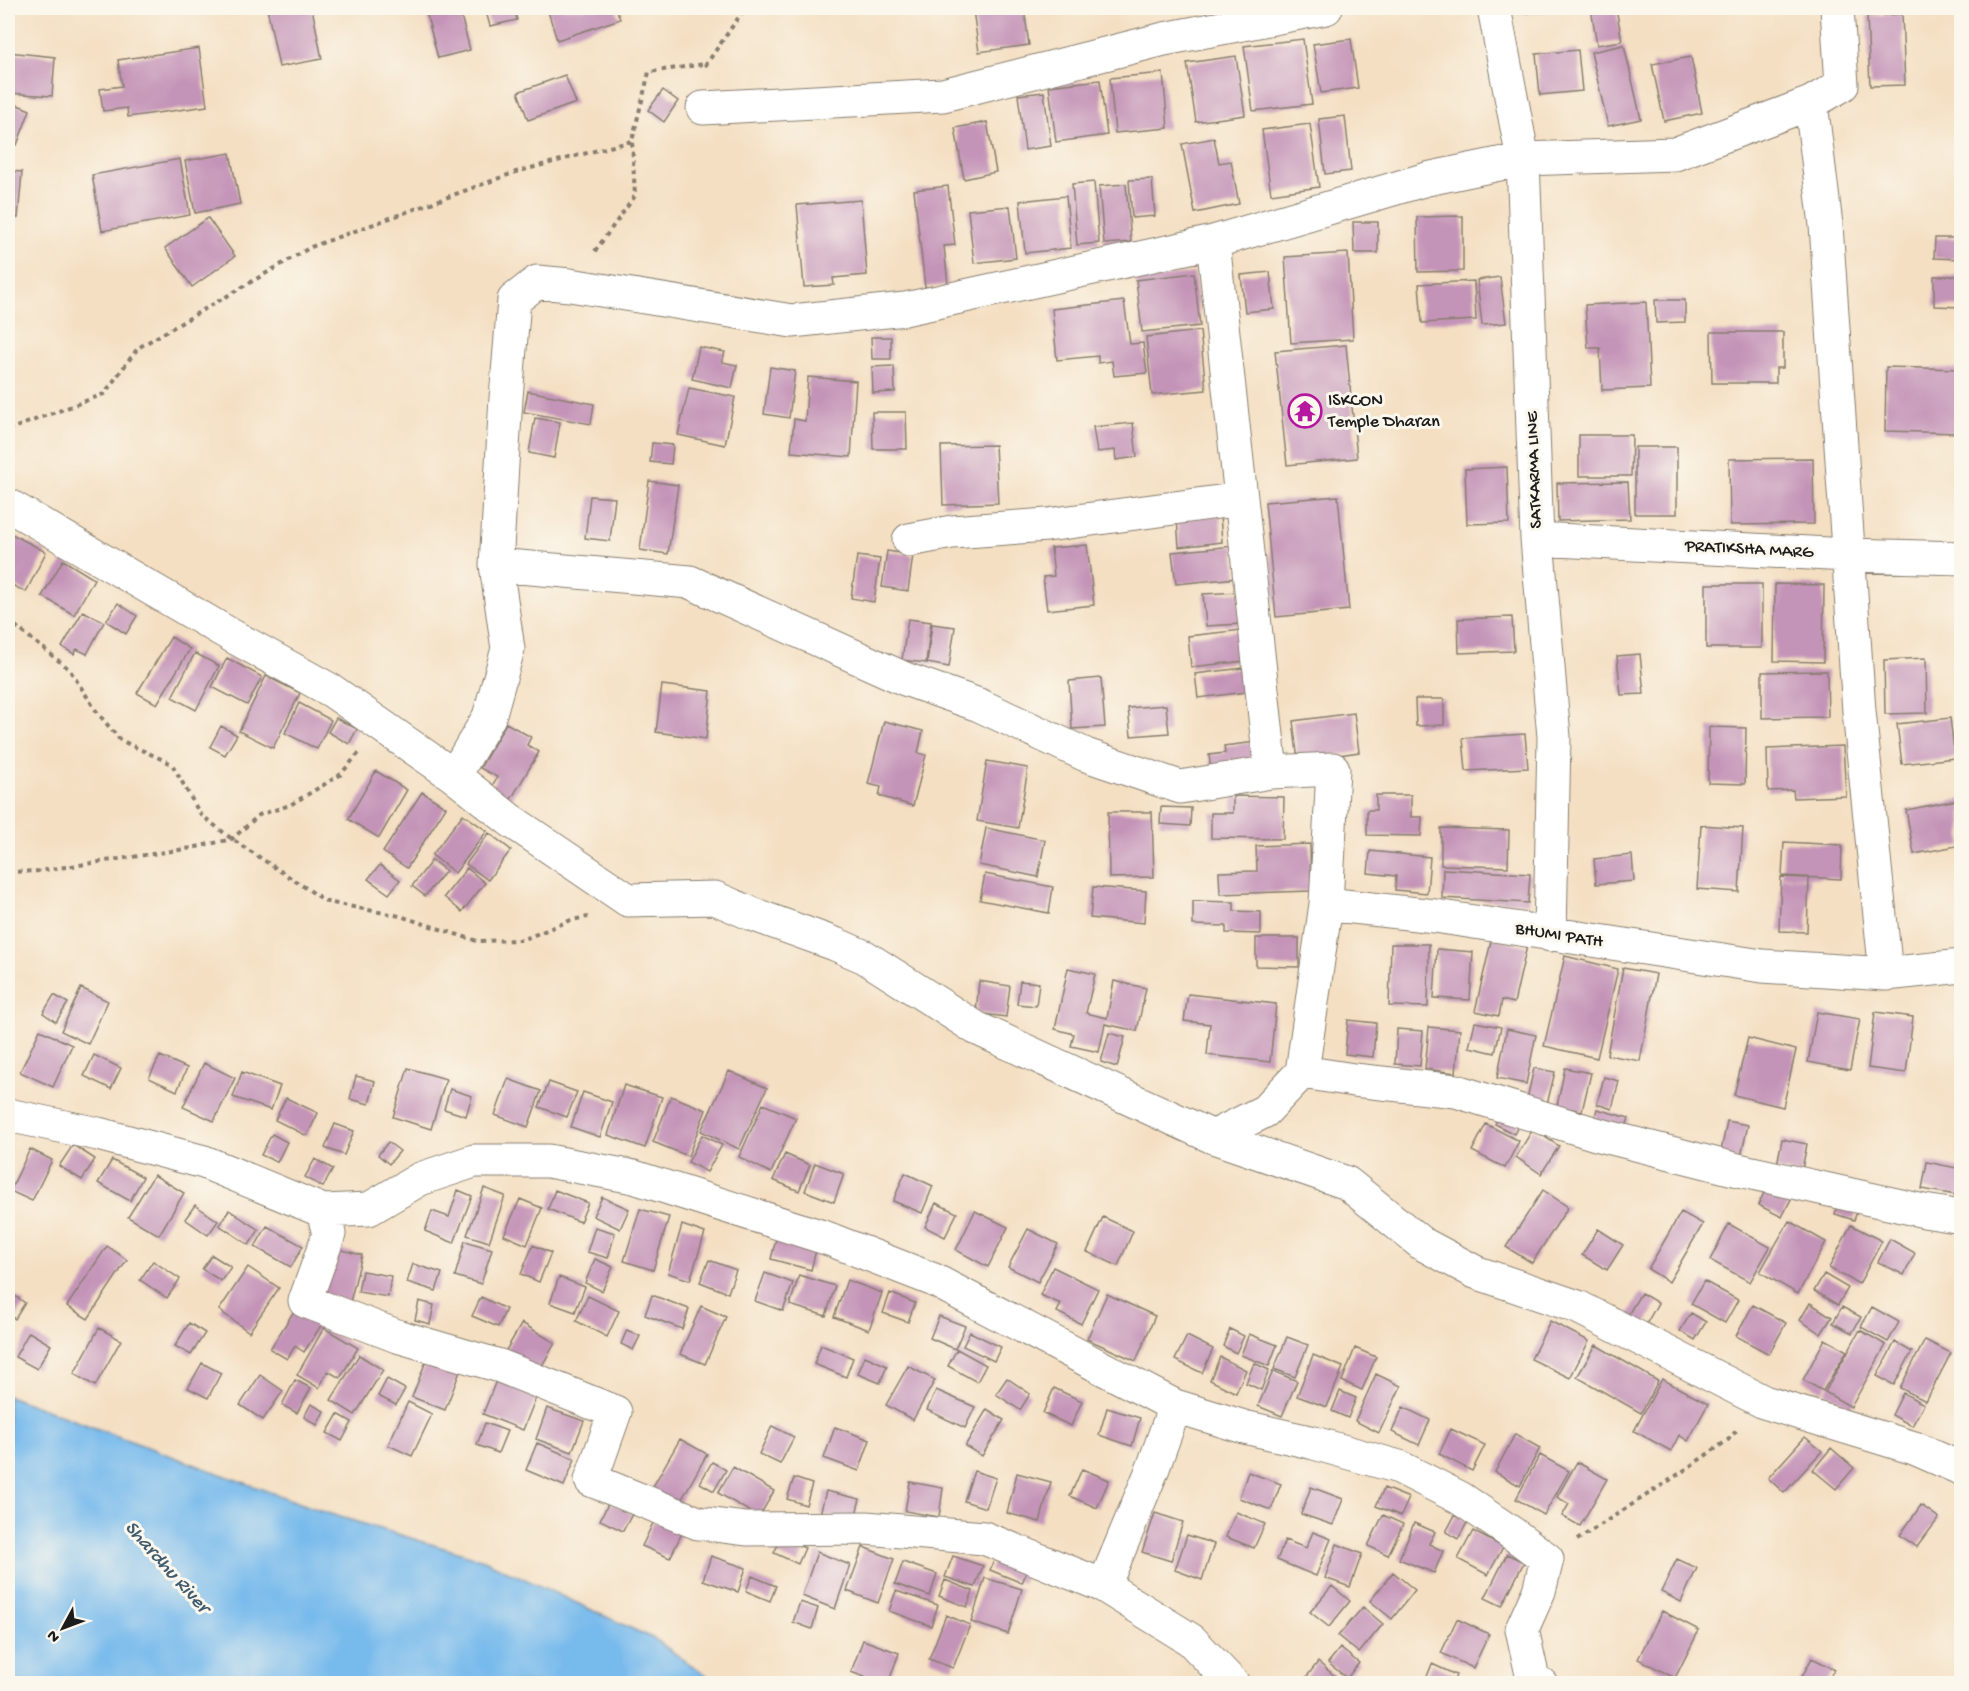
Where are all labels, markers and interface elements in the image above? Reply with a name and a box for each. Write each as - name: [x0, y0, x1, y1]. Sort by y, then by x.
- place label: ISKCON Temple Dharan: [1327, 391, 1440, 433]
- temple icon: ISKCON Temple Dharan: [1287, 393, 1323, 429]
- street label: SATKARMA LINE: [1522, 410, 1548, 529]
- street label: PRATIKSHA MARG: [1683, 536, 1814, 564]
- street label: BHUMI PATH: [1513, 919, 1605, 953]
- water label: Shardhu River: [119, 1517, 216, 1622]
- north arrow: [33, 1598, 93, 1658]
- text: N: [43, 1625, 65, 1646]

